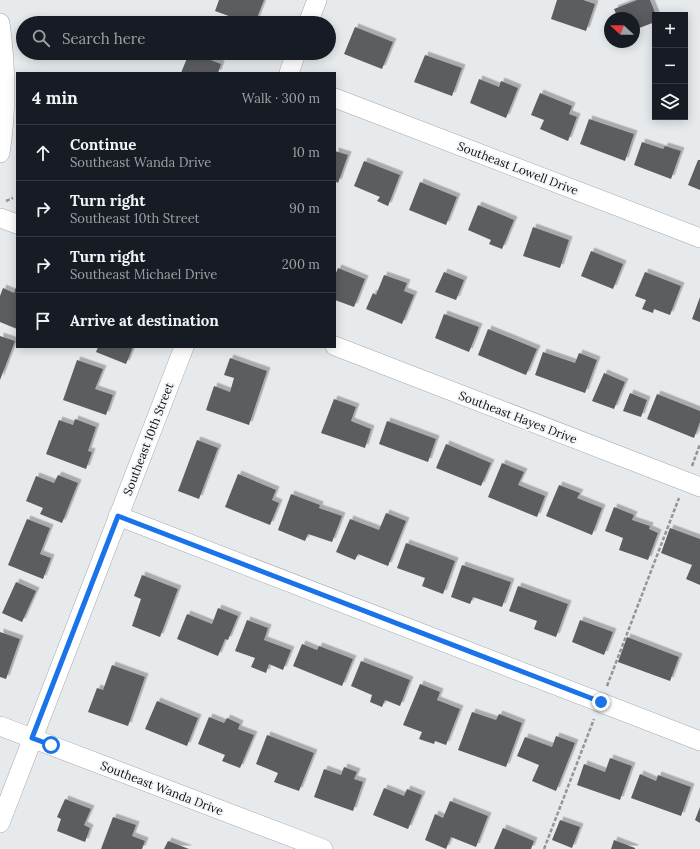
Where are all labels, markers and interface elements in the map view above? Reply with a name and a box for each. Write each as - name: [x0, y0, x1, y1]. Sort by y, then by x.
- north arrow: [604, 12, 640, 48]
- map controls: [652, 12, 688, 120]
- button: +: [652, 12, 688, 48]
- search box: [16, 16, 336, 60]
- icon: search: [30, 27, 52, 49]
- text: Search here: [62, 29, 145, 48]
- button: −: [652, 48, 688, 84]
- button: layers: [652, 84, 688, 120]
- text: 4 min: [32, 87, 78, 109]
- text: Walk · 300 m: [242, 90, 320, 107]
- text: Continue: [70, 135, 136, 154]
- street label: Southeast Lowell Drive: [455, 138, 581, 198]
- icon: ahead: [32, 142, 54, 164]
- text: 10 m: [292, 144, 320, 161]
- text: Southeast Wanda Drive: [70, 154, 211, 171]
- text: Turn right: [70, 191, 146, 210]
- icon: right: [32, 198, 54, 220]
- text: 90 m: [289, 200, 320, 217]
- text: Southeast 10th Street: [70, 210, 200, 227]
- text: Turn right: [70, 247, 146, 266]
- icon: right: [32, 254, 54, 276]
- text: 200 m: [282, 256, 320, 273]
- text: Southeast Michael Drive: [70, 266, 217, 283]
- icon: arrive: [32, 310, 54, 332]
- text: Arrive at destination: [70, 311, 219, 330]
- street label: Southeast 10th Street: [120, 380, 177, 498]
- street label: Southeast Hayes Drive: [457, 387, 580, 447]
- route end: [592, 693, 610, 711]
- route start: [42, 736, 60, 754]
- street label: Southeast Wanda Drive: [98, 758, 226, 819]

